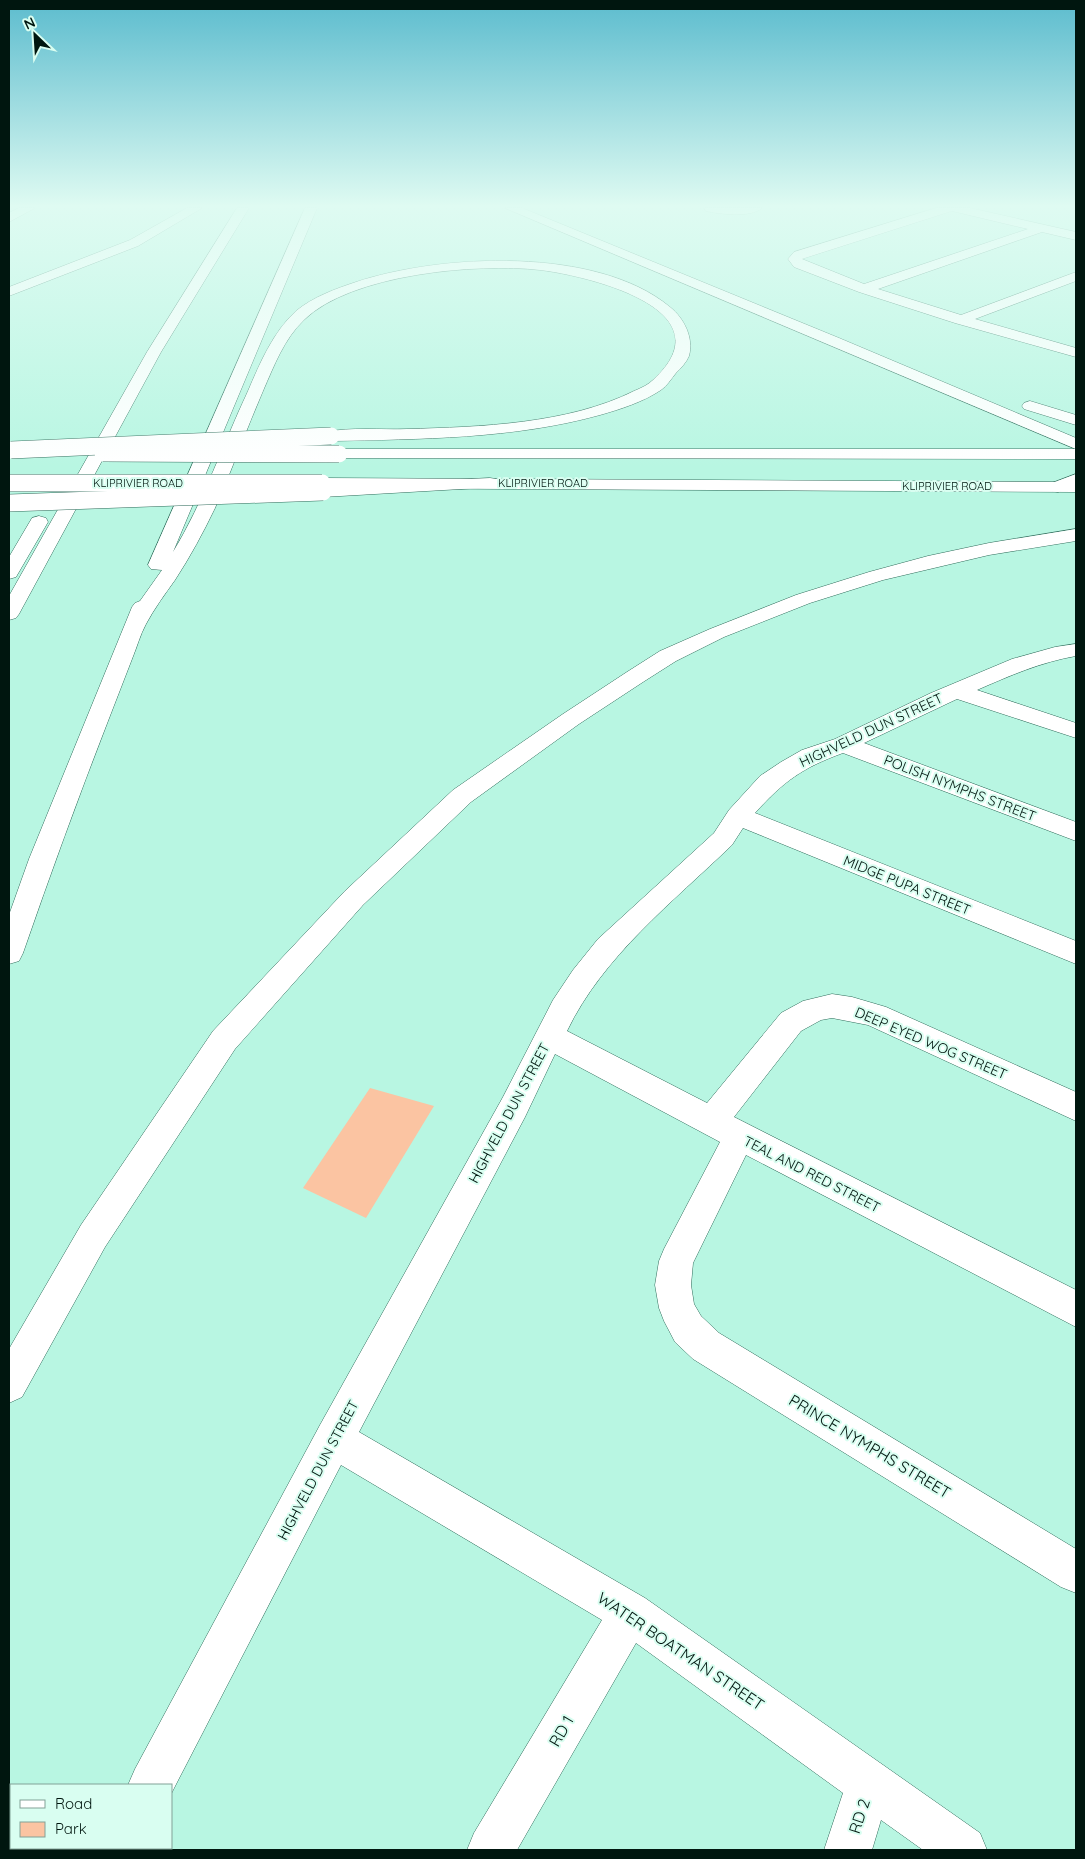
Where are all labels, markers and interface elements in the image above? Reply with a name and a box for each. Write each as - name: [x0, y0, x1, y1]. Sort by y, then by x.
- north arrow: [10, 10, 60, 60]
- text: N: [21, 13, 38, 34]
- street label: KLIPRIVIER ROAD: [93, 476, 183, 490]
- street label: KLIPRIVIER ROAD: [498, 476, 588, 490]
- street label: KLIPRIVIER ROAD: [902, 479, 992, 493]
- street label: HIGHVELD DUN STREET: [796, 689, 946, 771]
- street label: POLISH NYMPHS STREET: [881, 751, 1039, 825]
- street label: MIDGE PUPA STREET: [841, 851, 973, 919]
- street label: DEEP EYED WOG STREET: [852, 1003, 1010, 1083]
- street label: HIGHVELD DUN STREET: [464, 1040, 554, 1186]
- street label: TEAL AND RED STREET: [741, 1132, 883, 1216]
- street label: PRINCE NYMPHS STREET: [785, 1390, 955, 1502]
- street label: HIGHVELD DUN STREET: [273, 1397, 363, 1543]
- street label: WATER BOATMAN STREET: [594, 1588, 769, 1715]
- street label: RD 1: [544, 1712, 578, 1750]
- legend: [10, 1784, 172, 1849]
- text: Road: [55, 1794, 92, 1813]
- street label: RD 2: [844, 1796, 874, 1836]
- text: Park: [55, 1819, 87, 1838]

